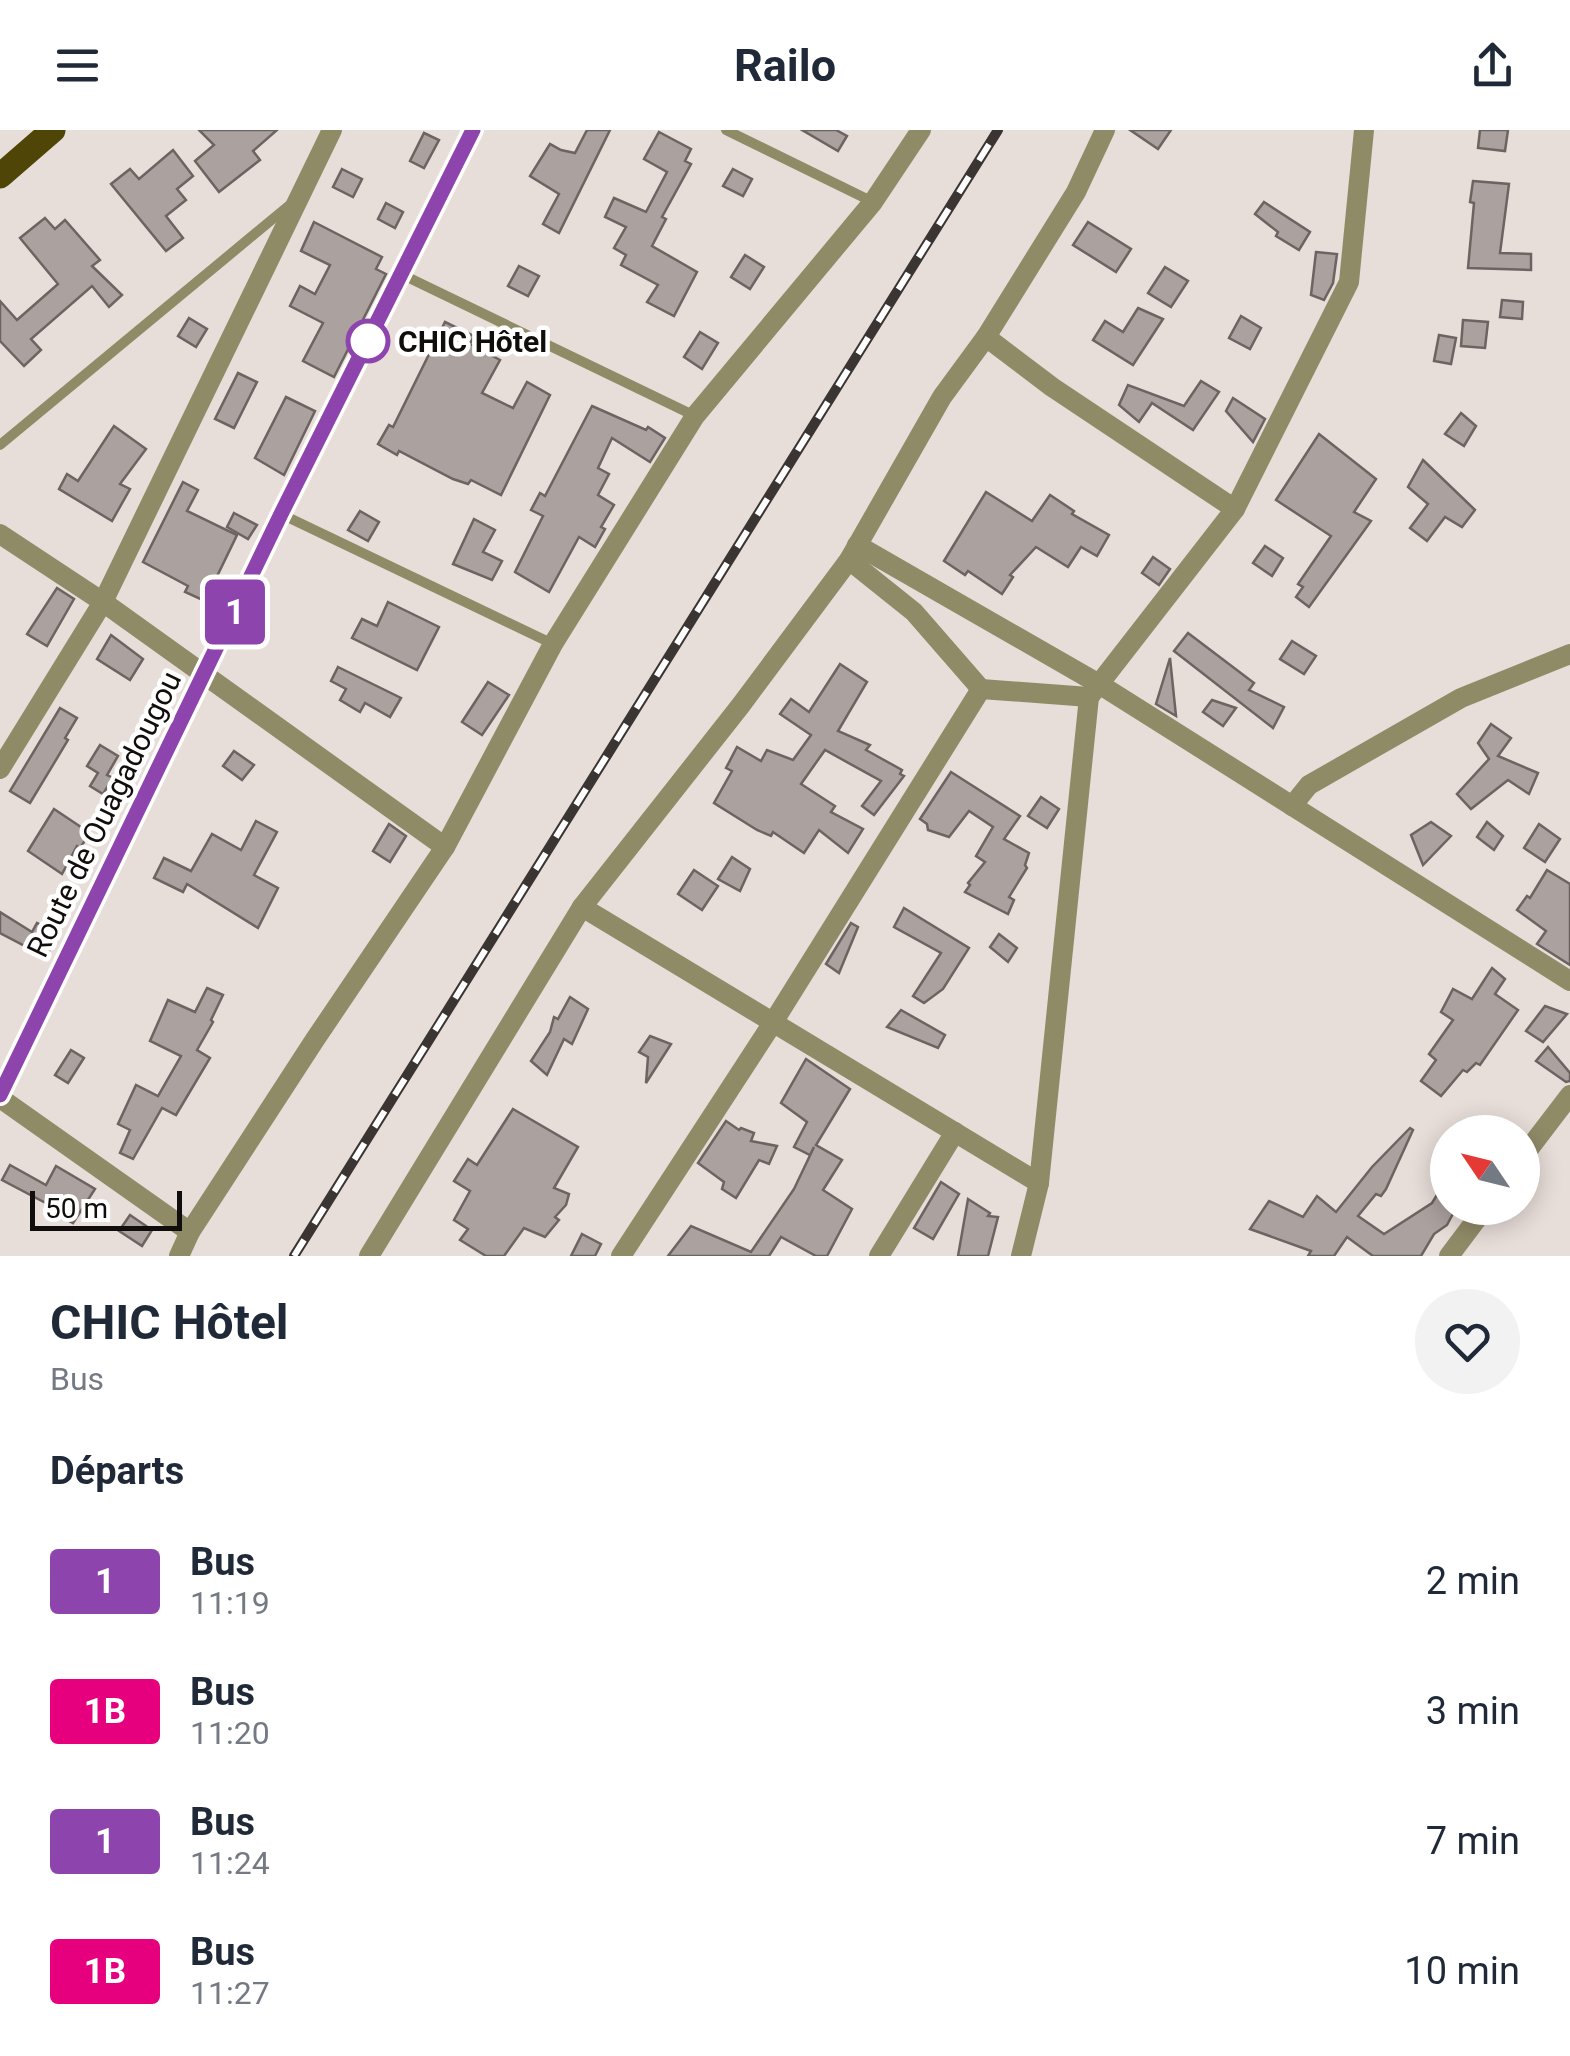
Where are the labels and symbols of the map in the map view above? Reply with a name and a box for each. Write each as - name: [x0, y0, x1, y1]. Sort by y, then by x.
- marker: CHIC Hôtel: [347, 320, 389, 362]
- place label: CHIC Hôtel: [398, 324, 547, 359]
- line badge: 1: [202, 580, 268, 644]
- street label: Route de Ouagadougou: [20, 666, 188, 962]
- north arrow: [1430, 1115, 1540, 1225]
- scale bar: [30, 1186, 182, 1230]

